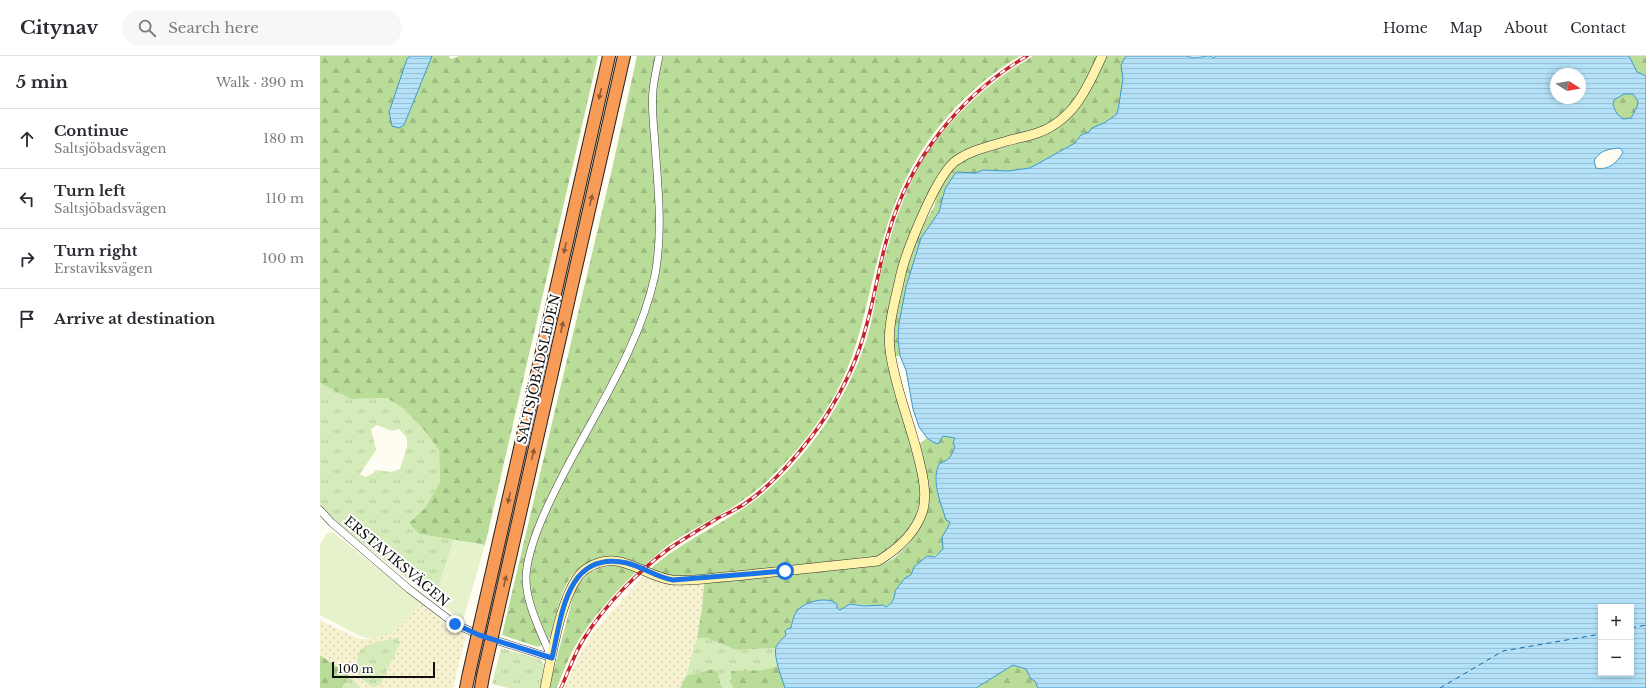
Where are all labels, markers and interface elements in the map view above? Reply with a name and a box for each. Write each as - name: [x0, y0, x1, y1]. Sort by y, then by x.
- search box: [122, 10, 402, 46]
- text: Citynav: [20, 16, 98, 39]
- icon: search: [136, 17, 158, 39]
- text: Search here: [168, 18, 259, 37]
- text: Home: [1383, 19, 1428, 37]
- text: Map: [1450, 19, 1482, 37]
- text: About: [1504, 19, 1548, 37]
- text: Contact: [1570, 19, 1626, 37]
- north arrow: [1550, 68, 1586, 104]
- text: 5 min: [16, 72, 68, 93]
- text: Walk · 390 m: [216, 74, 304, 91]
- one-way arrow: [596, 88, 602, 100]
- text: Continue: [54, 121, 129, 140]
- icon: ahead: [16, 128, 38, 150]
- text: 180 m: [263, 130, 304, 147]
- text: Saltsjöbadsvägen: [54, 140, 166, 157]
- text: Turn left: [54, 181, 125, 200]
- icon: left: [16, 188, 38, 210]
- text: 110 m: [265, 190, 304, 207]
- one-way arrow: [588, 194, 594, 207]
- text: Saltsjöbadsvägen: [54, 200, 166, 217]
- text: Turn right: [54, 241, 137, 260]
- one-way arrow: [561, 242, 567, 254]
- icon: right: [16, 248, 38, 270]
- text: 100 m: [262, 250, 304, 267]
- text: Erstaviksvägen: [54, 260, 153, 277]
- street label: SALTSJÖBADSLEDEN: [513, 292, 564, 446]
- icon: arrive: [16, 308, 38, 330]
- text: Arrive at destination: [54, 309, 215, 328]
- one-way arrow: [560, 321, 566, 333]
- one-way arrow: [531, 448, 537, 460]
- one-way arrow: [505, 492, 511, 504]
- street label: ERSTAVIKSVÄGEN: [341, 512, 453, 610]
- route start: [776, 562, 794, 580]
- one-way arrow: [502, 575, 508, 587]
- map controls: [1598, 604, 1634, 676]
- button: +: [1598, 604, 1634, 640]
- route end: [446, 615, 464, 633]
- button: −: [1598, 640, 1634, 676]
- scale bar: [332, 660, 435, 679]
- text: 100 m: [338, 662, 374, 676]

